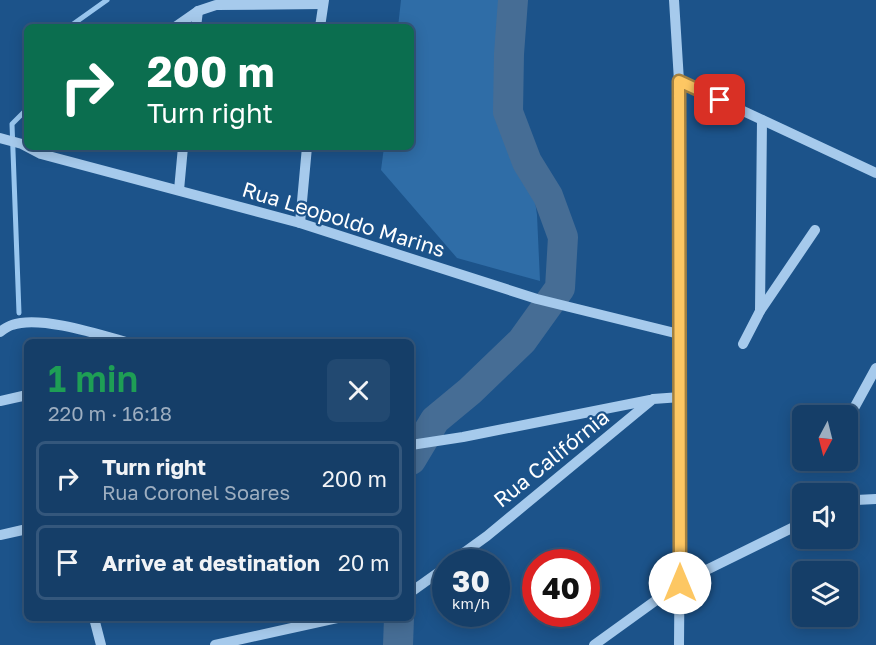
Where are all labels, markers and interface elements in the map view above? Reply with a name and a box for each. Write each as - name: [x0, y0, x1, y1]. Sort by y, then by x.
- text: 200 m: [147, 46, 274, 96]
- icon: right: [48, 48, 126, 126]
- pin: [694, 74, 745, 125]
- icon: arrive: [703, 83, 736, 116]
- text: Turn right: [147, 97, 273, 129]
- street label: Rua Leopoldo Marins: [239, 176, 449, 262]
- text: 1 min: [48, 357, 138, 400]
- button: close: [327, 359, 390, 422]
- text: 220 m · 16:18: [48, 401, 172, 425]
- street label: Rua Califórnia: [488, 404, 614, 512]
- north arrow: [792, 405, 858, 471]
- map controls: [792, 405, 858, 627]
- text: Turn right: [102, 453, 206, 480]
- icon: right: [51, 462, 84, 495]
- text: 200 m: [322, 465, 387, 492]
- text: Rua Coronel Soares: [102, 480, 290, 504]
- button: sound: [792, 483, 858, 549]
- icon: arrive: [51, 546, 84, 579]
- text: Arrive at destination: [102, 549, 320, 576]
- text: 20 m: [338, 549, 389, 576]
- speed limit sign: 40: [522, 549, 600, 627]
- position arrow: [648, 551, 712, 615]
- button: layers: [792, 561, 858, 627]
- text: 30: [452, 563, 490, 599]
- text: km/h: [452, 594, 490, 612]

